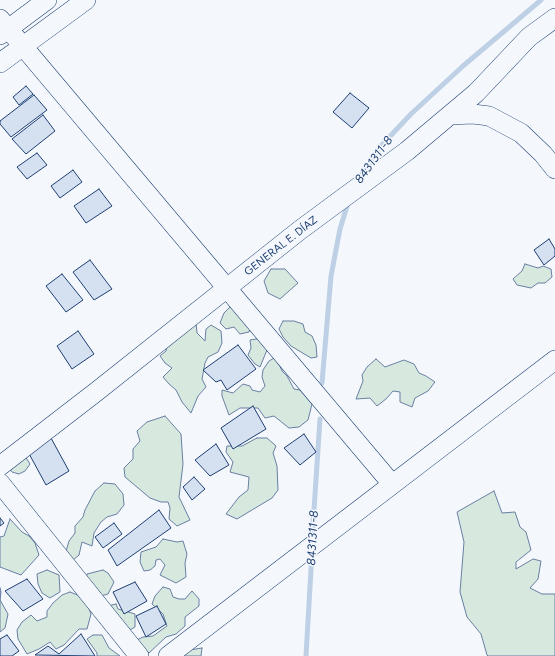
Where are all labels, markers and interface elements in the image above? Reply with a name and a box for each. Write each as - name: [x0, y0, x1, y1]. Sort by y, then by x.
- water label: 8431311-8: [352, 133, 396, 187]
- street label: GENERAL E. DÍAZ: [242, 213, 320, 279]
- water label: 8431311-8: [304, 510, 322, 566]

